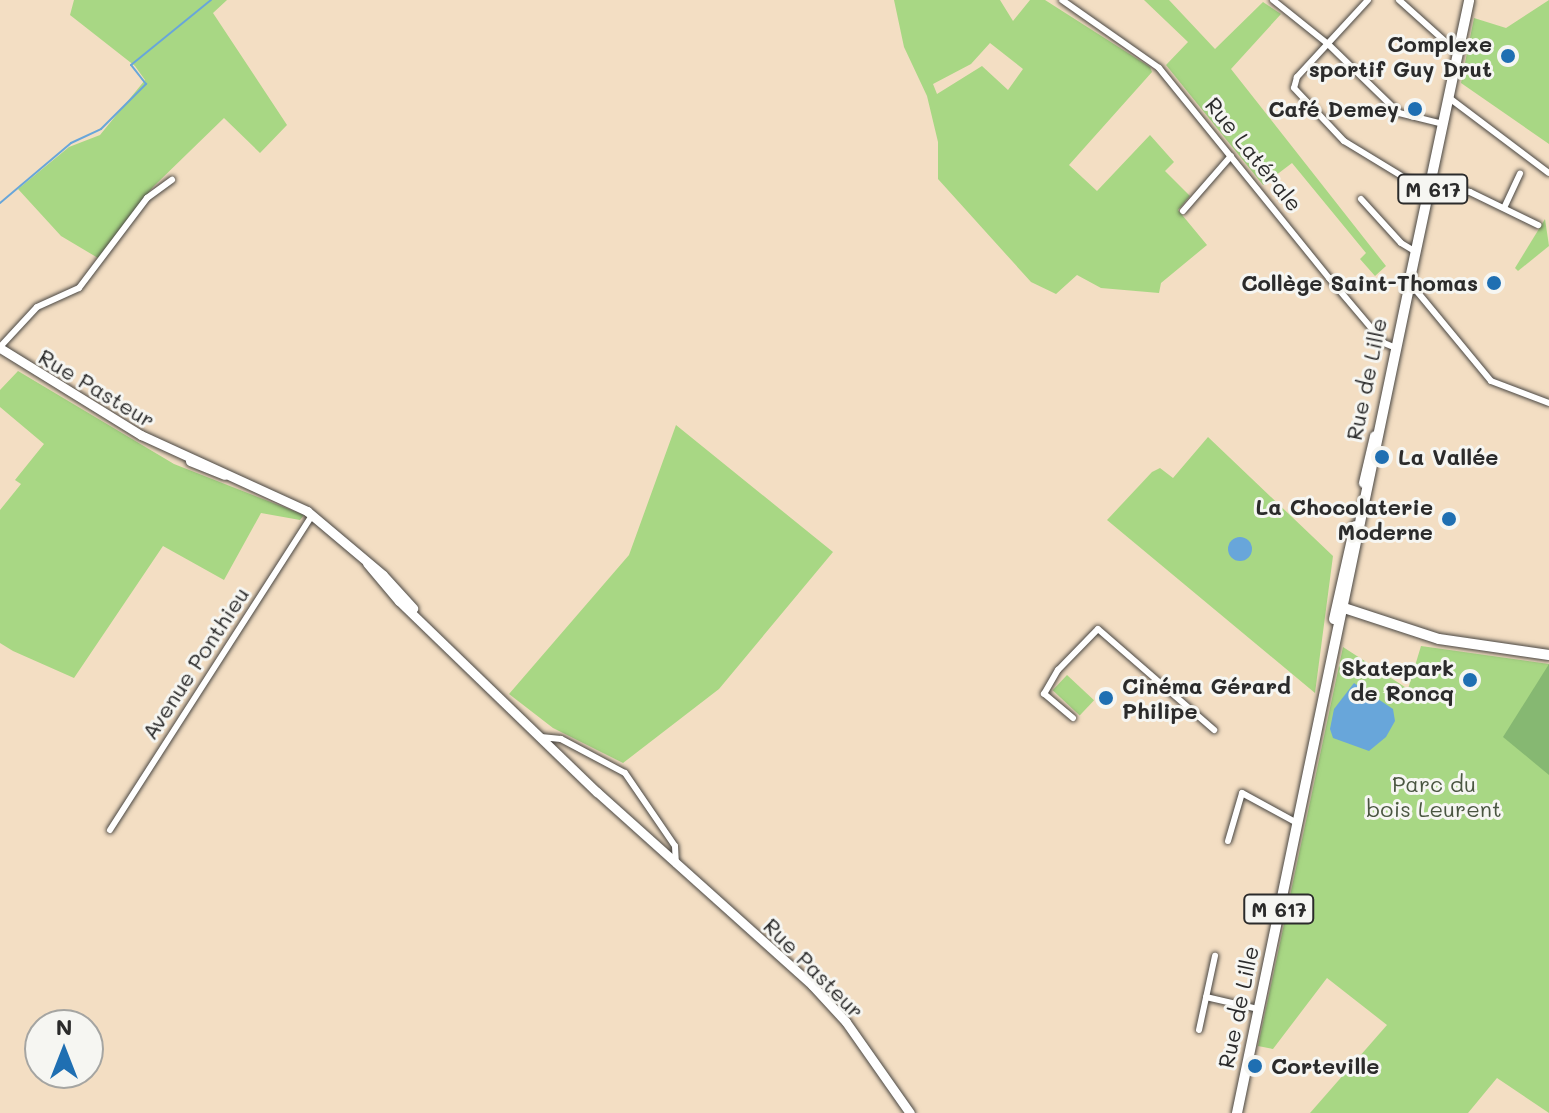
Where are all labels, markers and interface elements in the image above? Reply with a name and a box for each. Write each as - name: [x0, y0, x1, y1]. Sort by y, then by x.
- place label: Complexe sportif Guy Drut: [1309, 30, 1492, 82]
- marker: Complexe sportif Guy Drut: [1499, 47, 1517, 65]
- street label: Rue Latérale: [1200, 92, 1308, 216]
- place label: Café Demey: [1268, 96, 1399, 122]
- marker: Café Demey: [1406, 100, 1424, 118]
- road number: M 617: [1397, 173, 1469, 205]
- place label: Collège Saint-Thomas: [1241, 270, 1478, 296]
- marker: Collège Saint-Thomas: [1485, 274, 1503, 292]
- street label: Rue de Lille: [1340, 315, 1392, 443]
- street label: Rue Pasteur: [34, 343, 160, 433]
- place label: La Vallée: [1398, 444, 1498, 470]
- marker: La Vallée: [1373, 448, 1391, 466]
- place label: La Chocolaterie Moderne: [1256, 493, 1433, 544]
- marker: La Chocolaterie Moderne: [1440, 510, 1458, 528]
- street label: Avenue Ponthieu: [136, 582, 254, 744]
- place label: Skatepark de Roncq: [1341, 654, 1454, 706]
- marker: Skatepark de Roncq: [1461, 671, 1479, 689]
- place label: Cinéma Gérard Philipe: [1122, 672, 1291, 724]
- marker: Cinéma Gérard Philipe: [1097, 689, 1115, 707]
- park label: Parc du bois Leurent: [1366, 770, 1502, 822]
- road number: M 617: [1243, 893, 1315, 925]
- street label: Rue Pasteur: [758, 912, 870, 1024]
- street label: Rue de Lille: [1212, 943, 1264, 1071]
- north arrow: [24, 1009, 104, 1089]
- text: N: [56, 1012, 72, 1041]
- place label: Corteville: [1271, 1053, 1379, 1079]
- marker: Corteville: [1246, 1057, 1264, 1075]

